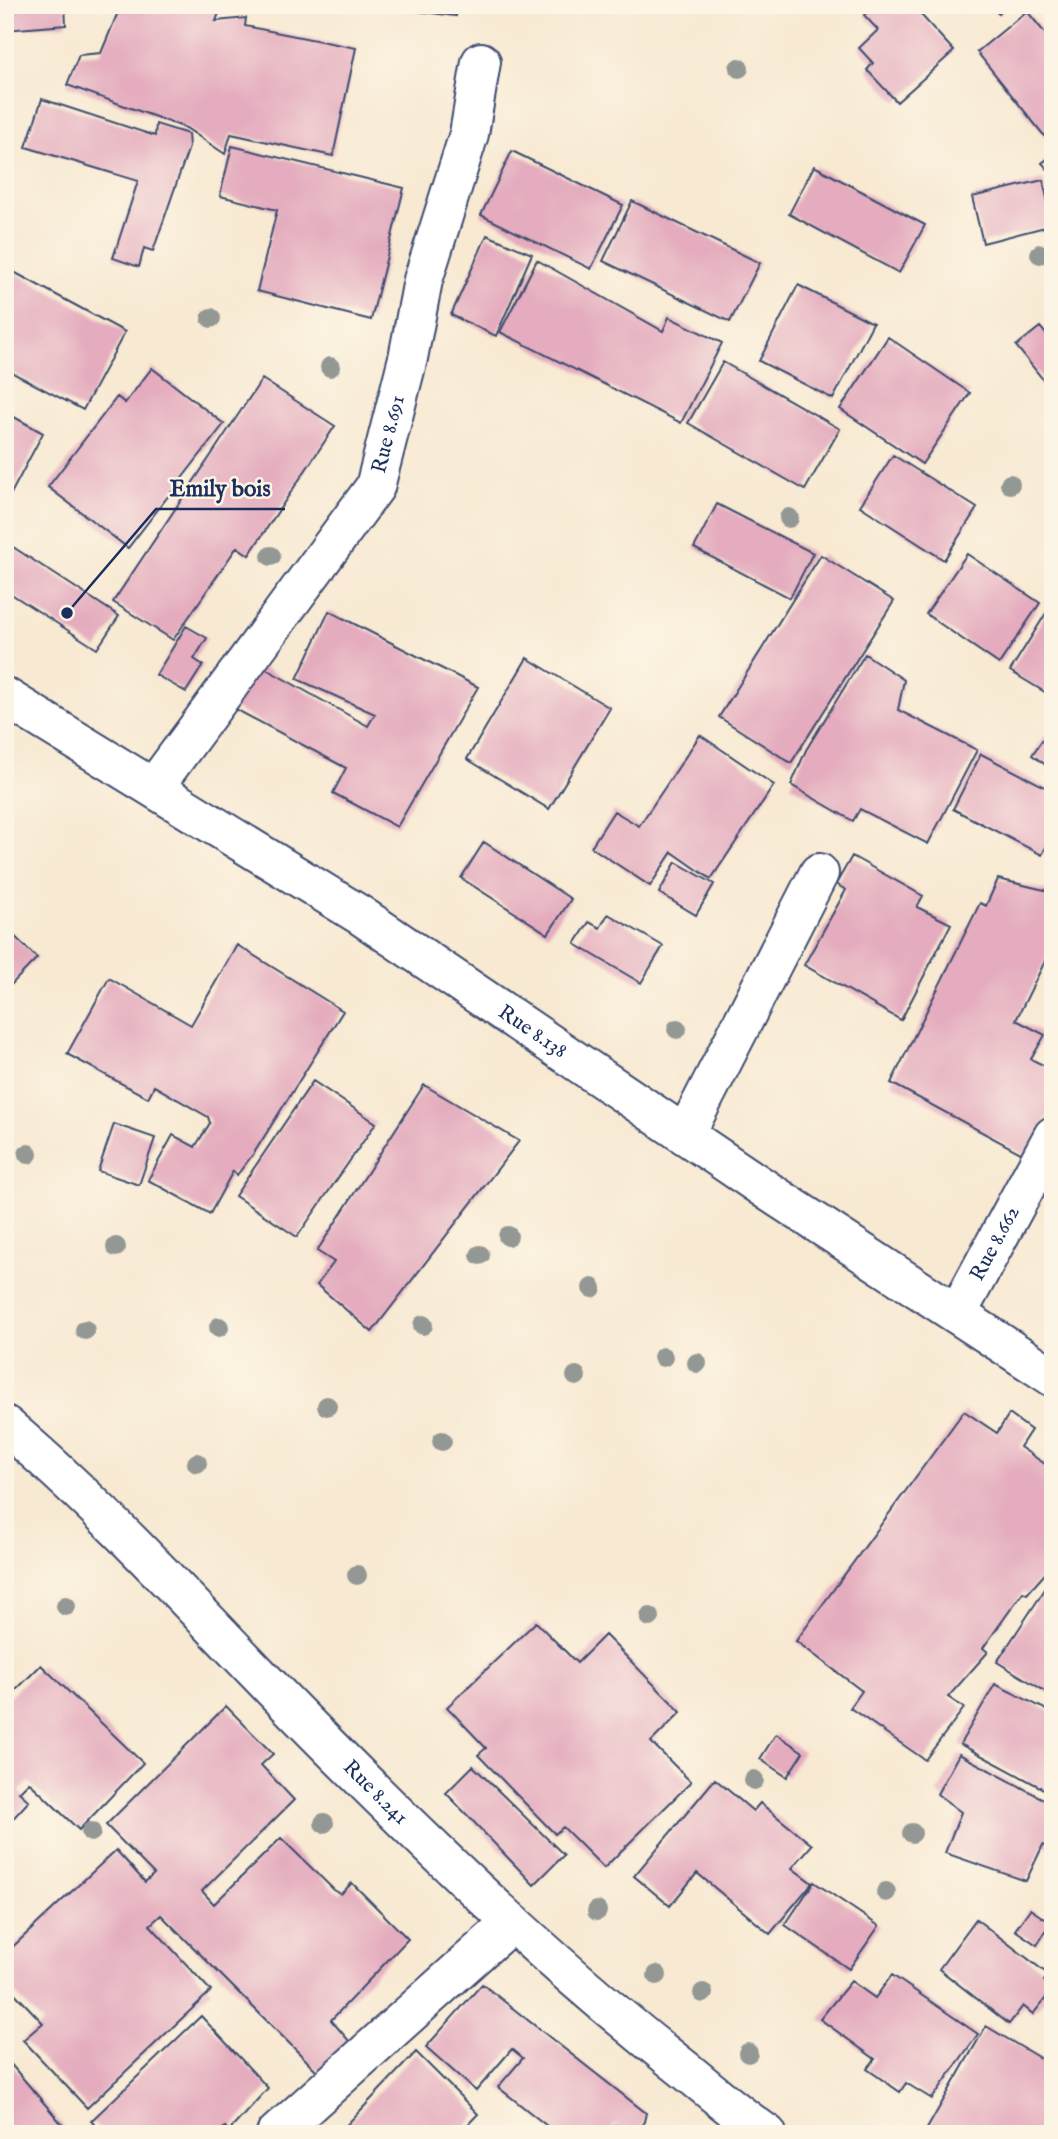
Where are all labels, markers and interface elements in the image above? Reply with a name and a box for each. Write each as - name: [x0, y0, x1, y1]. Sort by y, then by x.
- street label: Rue 8.691: [366, 392, 411, 476]
- callout: Emily bois: [156, 465, 285, 509]
- text: Emily bois: [169, 475, 271, 504]
- street label: Rue 8.138: [493, 999, 572, 1065]
- street label: Rue 8.662: [964, 1201, 1026, 1286]
- street label: Rue 8.241: [337, 1754, 414, 1831]

